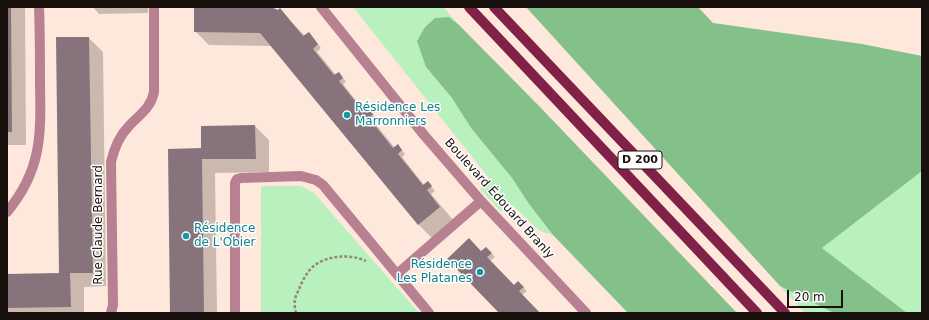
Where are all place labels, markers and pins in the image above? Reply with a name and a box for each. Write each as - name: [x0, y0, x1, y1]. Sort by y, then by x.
- place label: Résidence Les Marronniers: [355, 101, 440, 129]
- marker: Résidence Les Marronniers: [342, 110, 352, 120]
- place label: Résidence de L'Obier: [194, 222, 256, 250]
- marker: Résidence de L'Obier: [181, 231, 191, 241]
- place label: Résidence Les Platanes: [397, 258, 472, 286]
- marker: Résidence Les Platanes: [475, 267, 485, 277]

